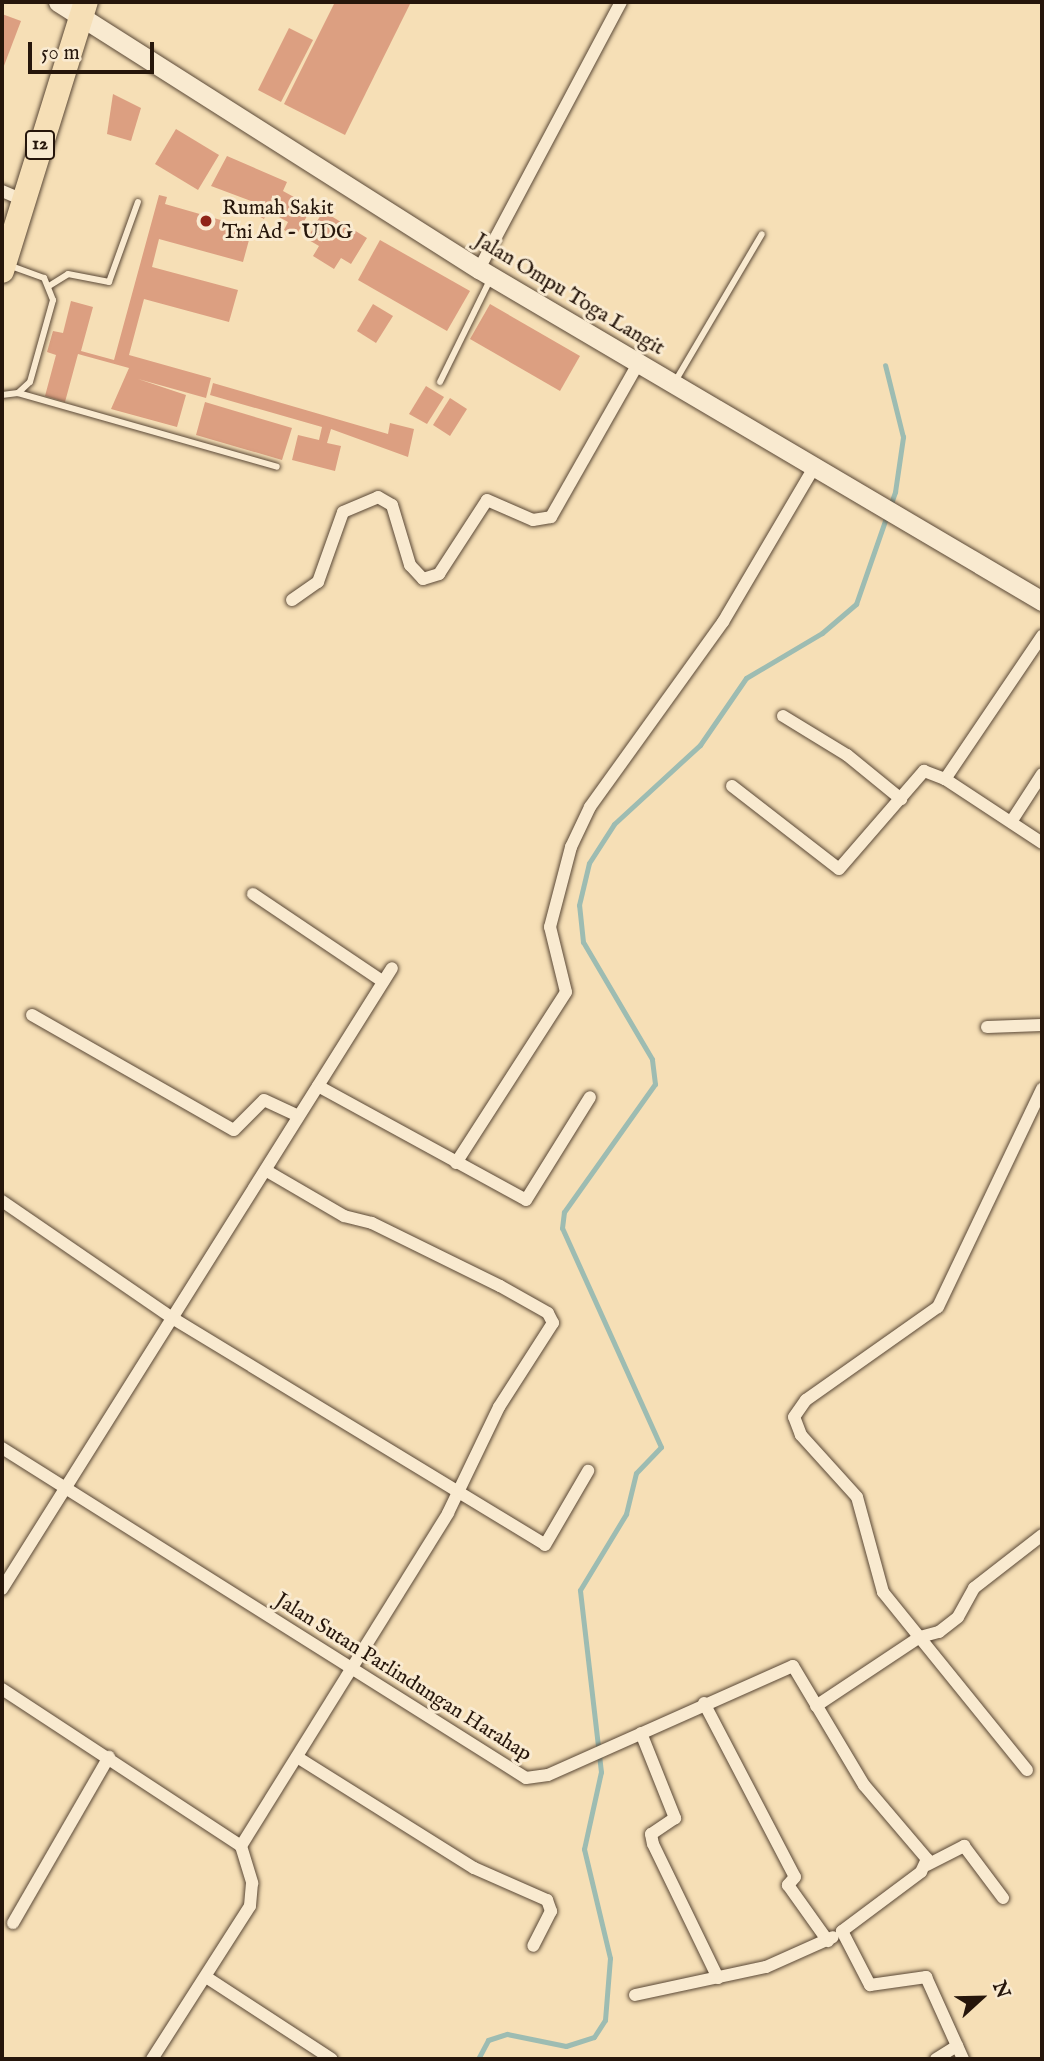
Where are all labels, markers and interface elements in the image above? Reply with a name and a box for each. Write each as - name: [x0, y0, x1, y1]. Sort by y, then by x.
- scale bar: [32, 28, 158, 72]
- text: 50 m: [41, 40, 80, 67]
- road number: 12: [24, 130, 56, 160]
- place label: Rumah Sakit Tni Ad - UDG: [222, 196, 353, 246]
- marker: Rumah Sakit Tni Ad - UDG: [196, 211, 216, 231]
- street label: Jalan Ompu Toga Langit: [469, 228, 669, 362]
- street label: Jalan Sutan Parlindungan Harahap: [270, 1588, 536, 1768]
- north arrow: [946, 1963, 1016, 2033]
- text: N: [986, 1978, 1015, 2002]

